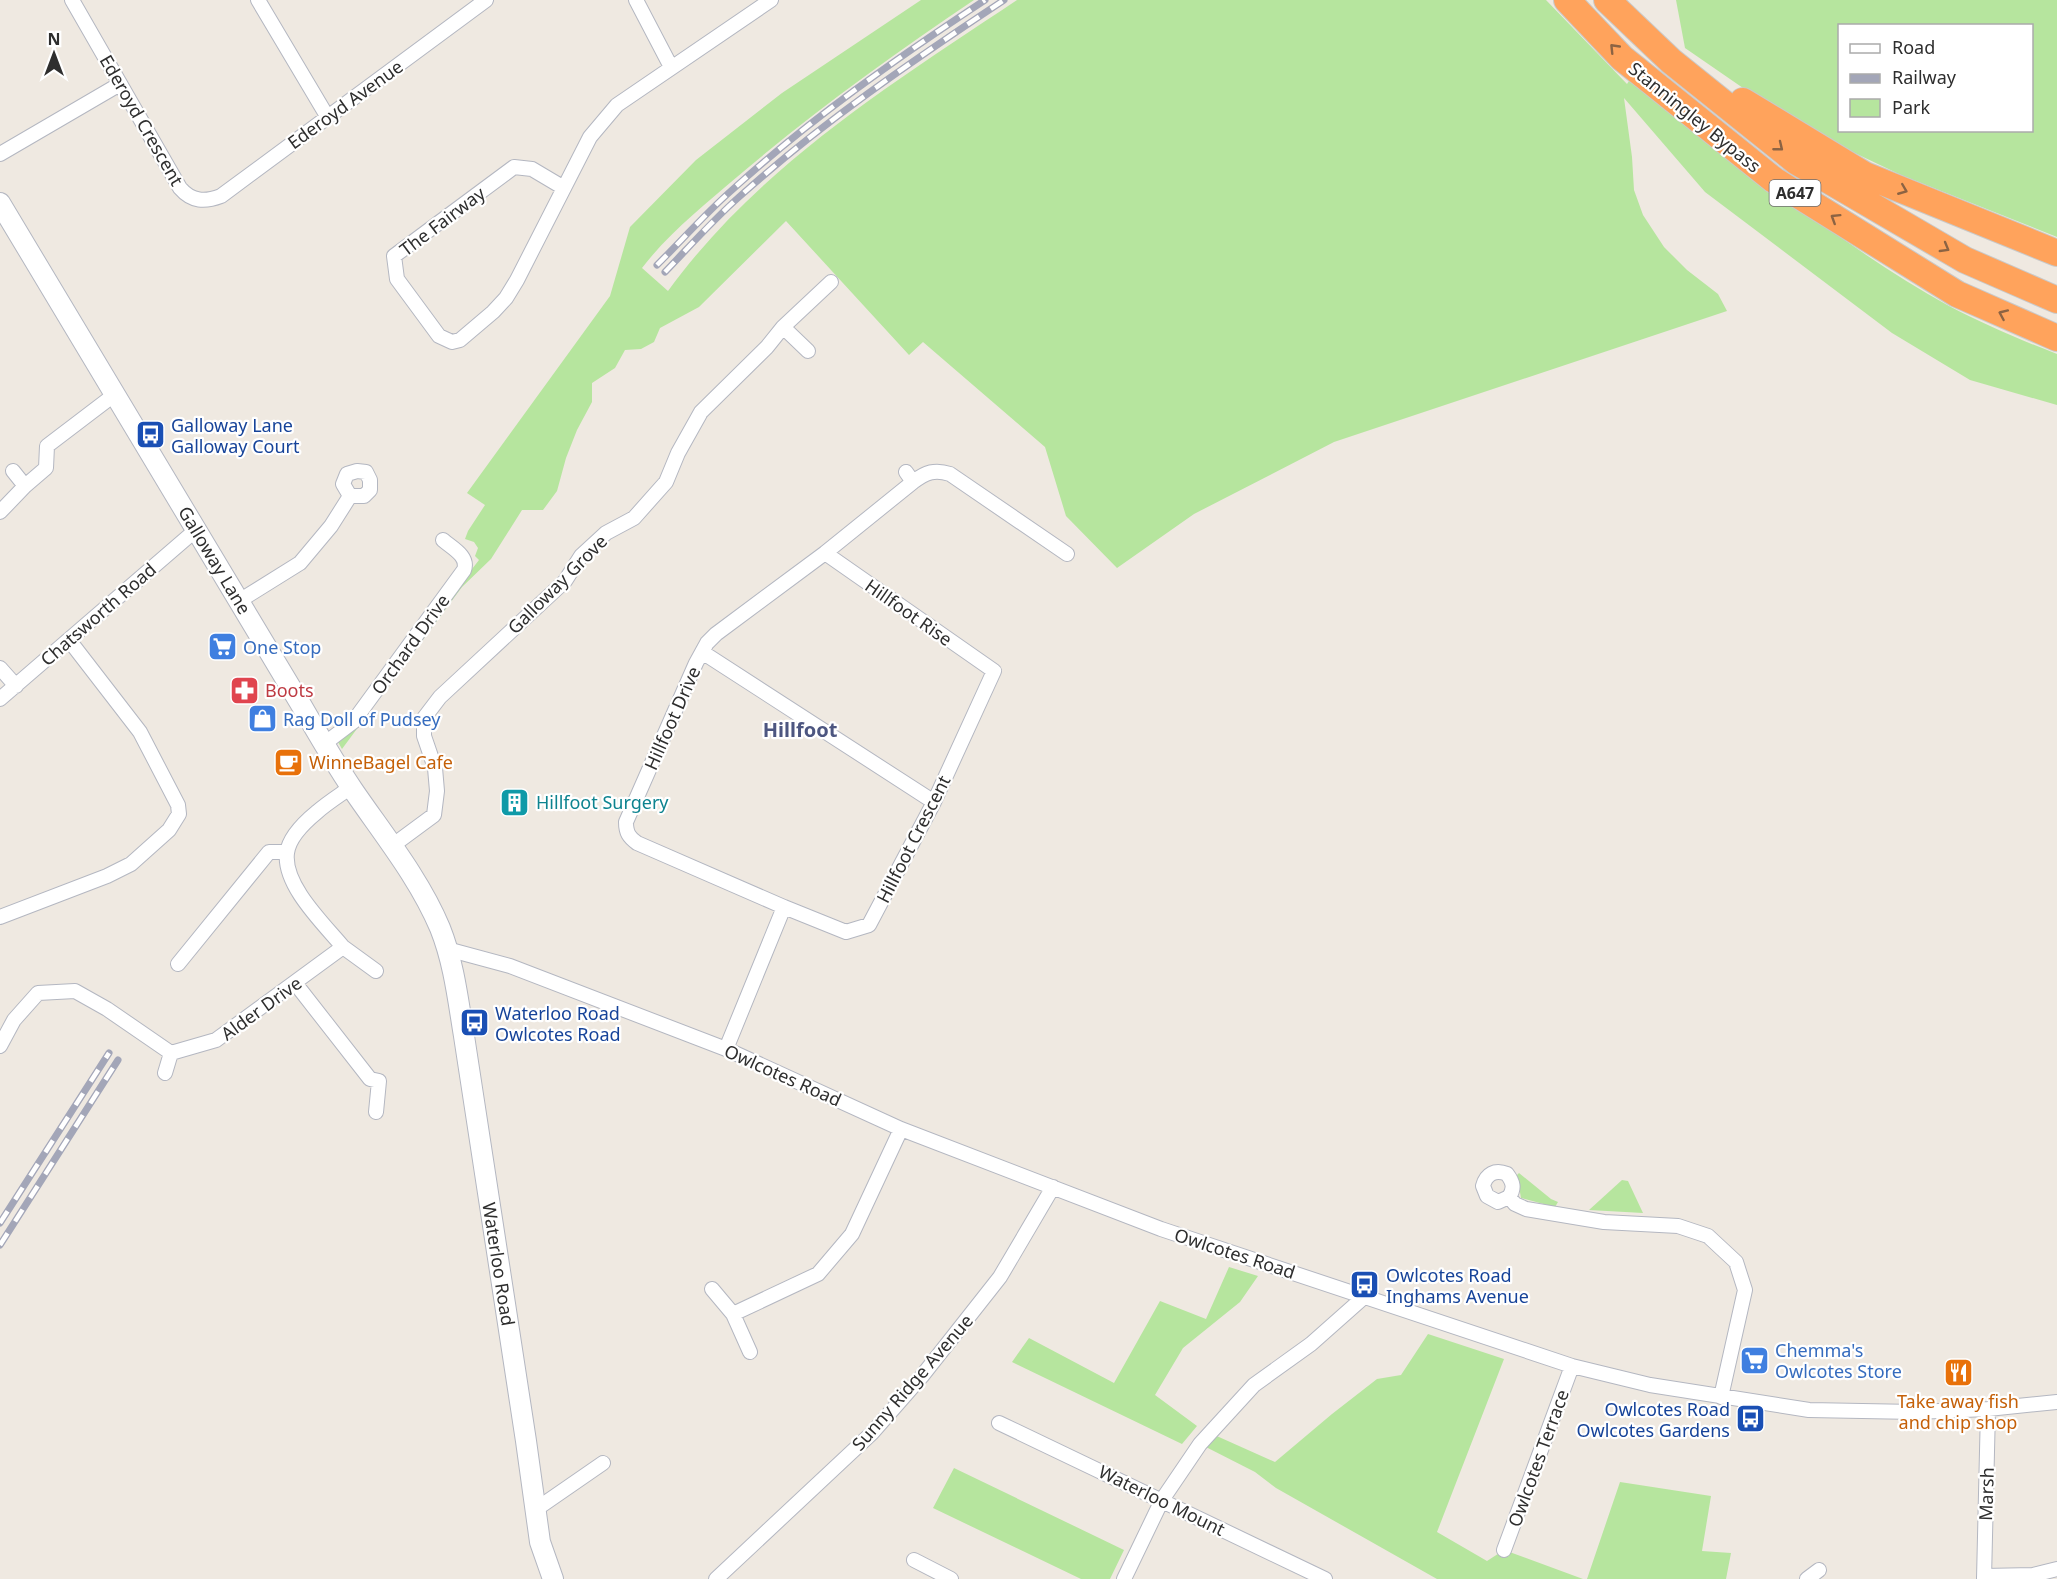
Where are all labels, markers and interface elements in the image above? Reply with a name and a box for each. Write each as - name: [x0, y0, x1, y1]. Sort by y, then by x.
- north arrow: [24, 24, 84, 84]
- legend: [1838, 24, 2033, 132]
- text: N: [47, 28, 61, 50]
- text: Road: [1892, 35, 1935, 59]
- one-way arrow: [1610, 45, 1621, 56]
- street label: Ederoyd Crescent: [95, 50, 189, 190]
- street label: Ederoyd Avenue: [283, 54, 407, 154]
- street label: Stanningley Bypass: [1624, 56, 1766, 178]
- text: Railway: [1892, 65, 1957, 89]
- text: Park: [1892, 95, 1930, 119]
- one-way arrow: [1772, 140, 1783, 151]
- road number: A647: [1770, 180, 1820, 206]
- street label: The Fairway: [394, 181, 490, 261]
- one-way arrow: [1897, 183, 1908, 195]
- one-way arrow: [1830, 214, 1841, 225]
- one-way arrow: [1939, 241, 1949, 253]
- one-way arrow: [1999, 310, 2010, 322]
- place label: Galloway Lane Galloway Court: [171, 413, 300, 458]
- bus stop icon: Galloway Lane Galloway Court: [134, 419, 166, 451]
- street label: Galloway Lane: [173, 502, 257, 618]
- street label: Galloway Grove: [502, 529, 612, 639]
- street label: Chatsworth Road: [35, 557, 161, 671]
- street label: Hillfoot Rise: [861, 573, 957, 651]
- street label: Orchard Drive: [366, 589, 454, 699]
- supermarket icon: One Stop: [206, 631, 238, 663]
- place label: One Stop: [243, 635, 321, 659]
- street label: Hillfoot Drive: [638, 662, 706, 774]
- pharmacy icon: Boots: [228, 674, 260, 706]
- place label: Boots: [265, 678, 314, 702]
- shop icon: Rag Doll of Pudsey: [246, 703, 278, 735]
- place label: Rag Doll of Pudsey: [283, 707, 441, 731]
- district label: Hillfoot: [763, 716, 838, 743]
- cafe icon: WinneBagel Cafe: [272, 746, 304, 778]
- place label: WinneBagel Cafe: [309, 750, 453, 774]
- street label: Hillfoot Crescent: [871, 771, 956, 907]
- building icon: Hillfoot Surgery: [499, 786, 531, 818]
- place label: Hillfoot Surgery: [536, 790, 669, 814]
- street label: Alder Drive: [216, 971, 306, 1045]
- place label: Waterloo Road Owlcotes Road: [495, 1001, 621, 1046]
- bus stop icon: Waterloo Road Owlcotes Road: [458, 1007, 490, 1039]
- street label: Owlcotes Road: [721, 1038, 845, 1112]
- street label: Waterloo Road: [477, 1200, 521, 1328]
- street label: Owlcotes Road: [1172, 1222, 1298, 1284]
- place label: Owlcotes Road Inghams Avenue: [1386, 1263, 1529, 1308]
- bus stop icon: Owlcotes Road Inghams Avenue: [1349, 1269, 1381, 1301]
- street label: Sunny Ridge Avenue: [846, 1309, 978, 1455]
- place label: Chemma's Owlcotes Store: [1775, 1338, 1902, 1383]
- supermarket icon: Chemma's Owlcotes Store: [1738, 1344, 1770, 1376]
- restaurant icon: Take away fish and chip shop: [1942, 1356, 1974, 1388]
- street label: Owlcotes Terrace: [1502, 1386, 1574, 1530]
- place label: Take away fish and chip shop: [1897, 1389, 2019, 1434]
- place label: Owlcotes Road Owlcotes Gardens: [1576, 1397, 1730, 1442]
- bus stop icon: Owlcotes Road Owlcotes Gardens: [1735, 1403, 1767, 1435]
- street label: Waterloo Mount: [1095, 1459, 1230, 1541]
- street label: Marsh: [1973, 1467, 1999, 1521]

